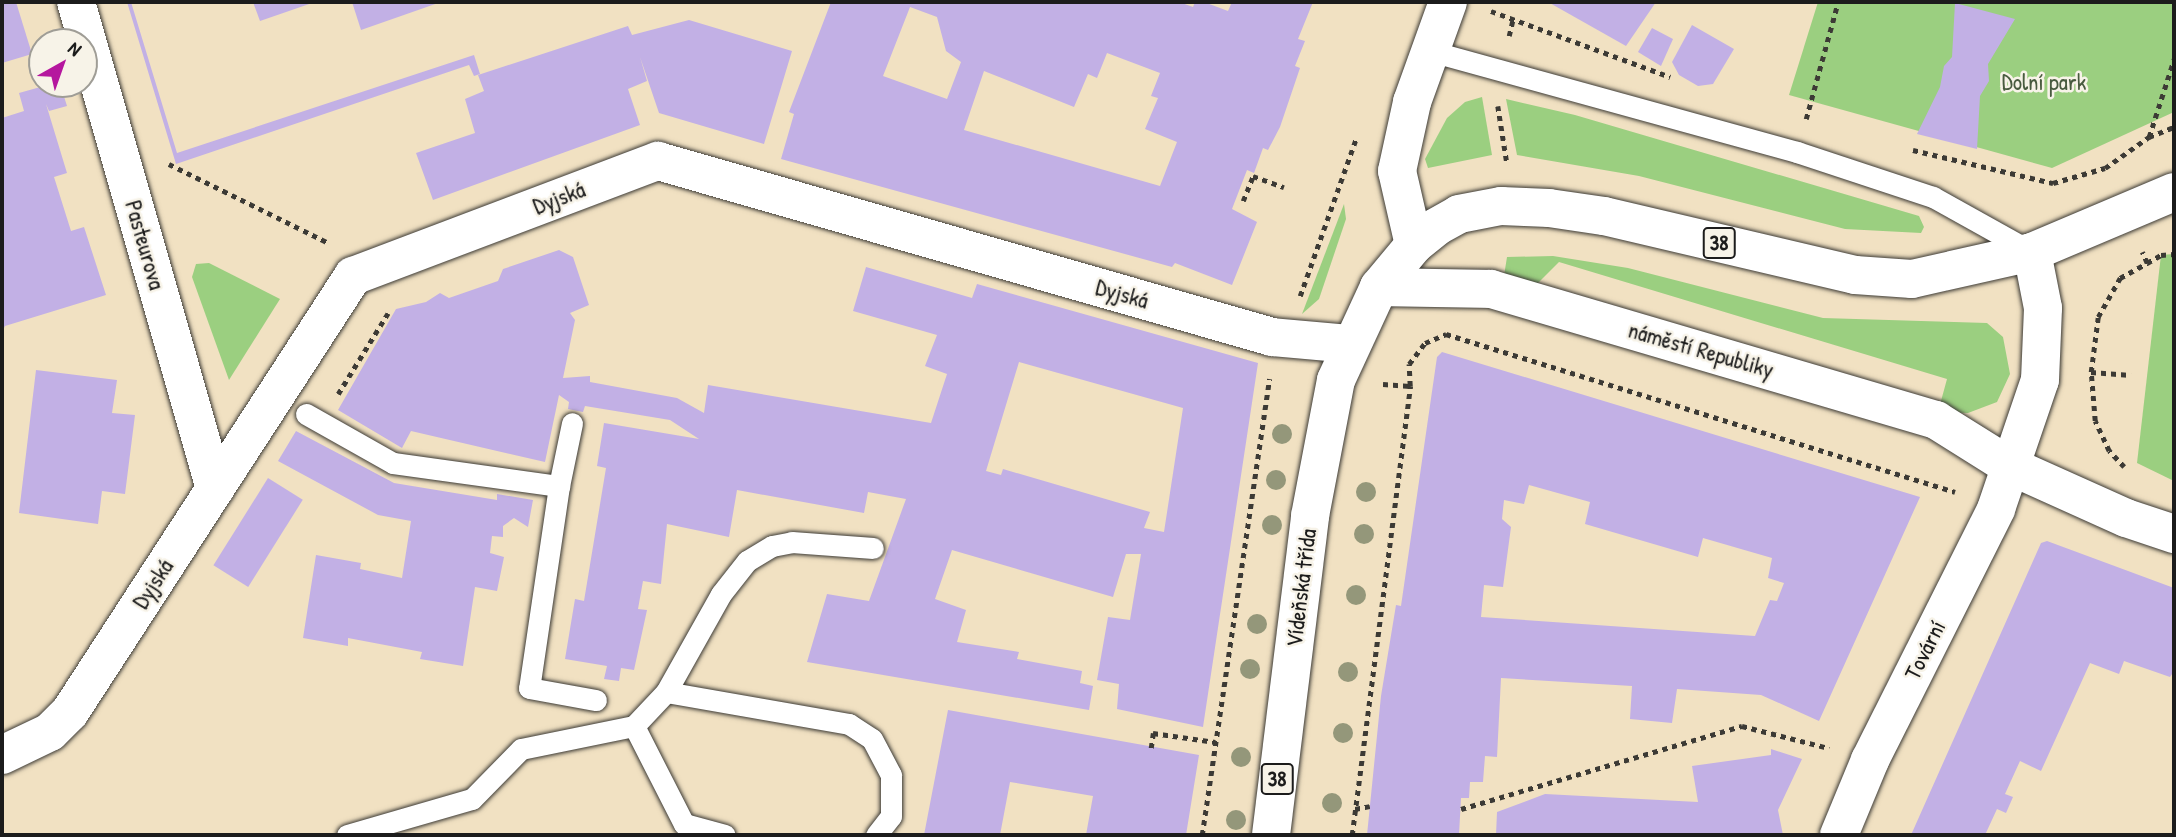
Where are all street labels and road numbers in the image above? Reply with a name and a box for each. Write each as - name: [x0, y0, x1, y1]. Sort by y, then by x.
- street label: Dyjská: [529, 176, 589, 220]
- street label: Pasteurova: [119, 197, 171, 293]
- road number: 38: [1702, 226, 1736, 260]
- street label: Dyjská: [1092, 273, 1152, 315]
- street label: náměstí Republiky: [1625, 316, 1777, 384]
- street label: Vídeňská třída: [1280, 527, 1322, 649]
- street label: Dyjská: [127, 554, 179, 614]
- street label: Tovární: [1898, 616, 1952, 684]
- road number: 38: [1260, 762, 1294, 796]

